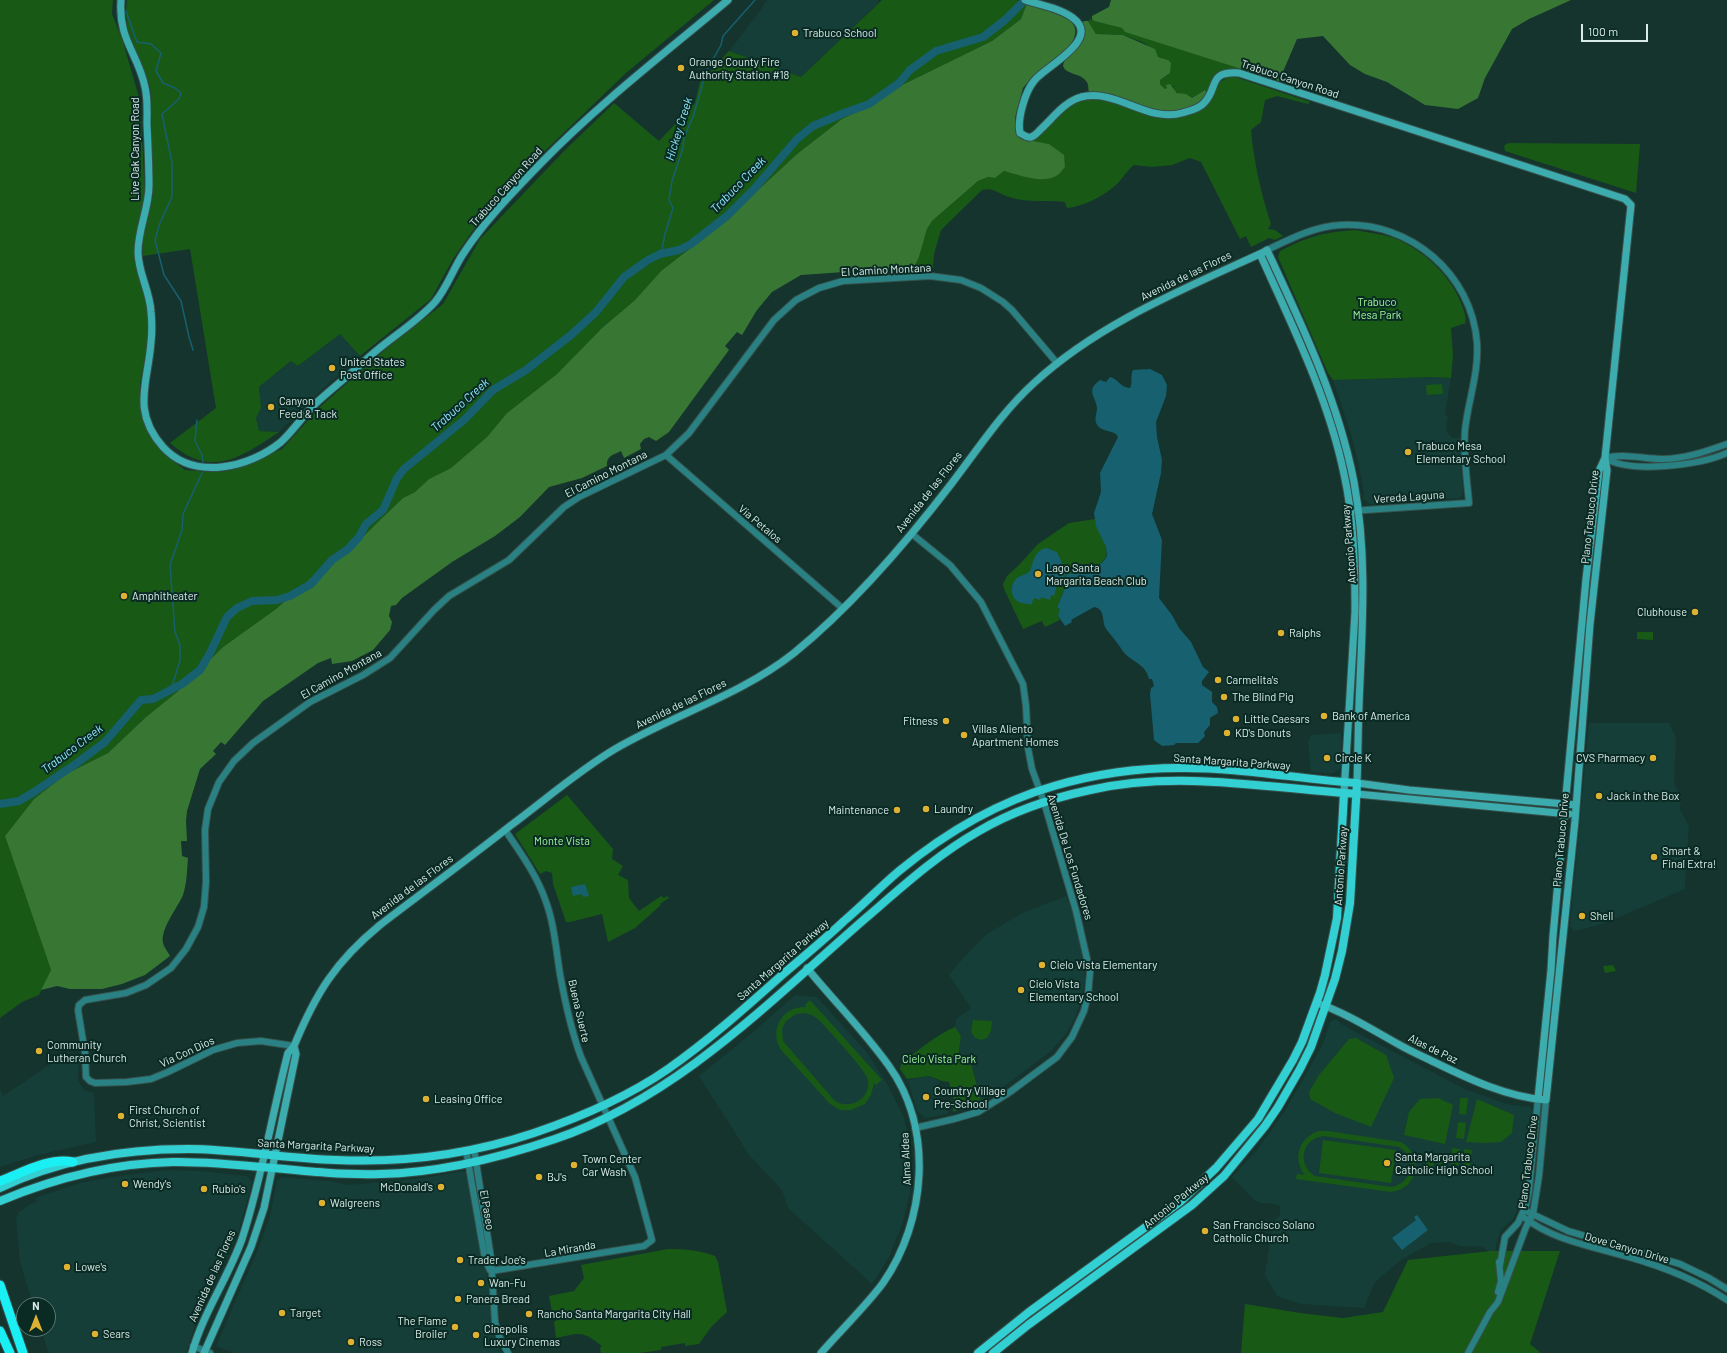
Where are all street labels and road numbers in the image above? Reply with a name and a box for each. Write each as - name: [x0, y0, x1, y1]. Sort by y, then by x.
- street label: Trabuco Canyon Road: [1239, 57, 1341, 101]
- street label: Live Oak Canyon Road: [128, 97, 142, 201]
- street label: Trabuco Canyon Road: [467, 145, 545, 229]
- street label: Avenida de las Flores: [1138, 248, 1234, 304]
- street label: El Camino Montana: [840, 261, 932, 279]
- street label: El Camino Montana: [563, 448, 649, 500]
- street label: Avenida de las Flores: [893, 449, 965, 535]
- street label: Plano Trabuco Drive: [1579, 469, 1601, 565]
- street label: Vereda Laguna: [1373, 488, 1445, 506]
- street label: Via Petalos: [736, 502, 784, 546]
- street label: Antonio Parkway: [1339, 504, 1359, 584]
- street label: El Camino Montana: [298, 646, 384, 702]
- street label: Avenida de las Flores: [633, 676, 729, 732]
- street label: Santa Margarita Parkway: [1173, 751, 1291, 773]
- street label: Avenida De Los Fundadores: [1045, 792, 1095, 922]
- street label: Plano Trabuco Drive: [1550, 792, 1572, 888]
- street label: Antonio Parkway: [1332, 826, 1350, 906]
- street label: Avenida de las Flores: [368, 852, 456, 922]
- street label: Santa Margarita Parkway: [734, 917, 832, 1003]
- street label: Buena Suerte: [565, 978, 593, 1044]
- street label: Alas de Paz: [1406, 1031, 1460, 1067]
- street label: Via Con Dios: [158, 1034, 216, 1070]
- street label: Plano Trabuco Drive: [1516, 1114, 1540, 1210]
- street label: Alma Aldea: [898, 1132, 914, 1186]
- street label: Santa Margarita Parkway: [257, 1136, 375, 1156]
- street label: Antonio Parkway: [1141, 1171, 1211, 1231]
- street label: El Paseo: [477, 1189, 497, 1231]
- street label: Avenida de las Flores: [186, 1228, 238, 1324]
- street label: Dove Canyon Drive: [1583, 1230, 1671, 1266]
- street label: La Miranda: [543, 1238, 597, 1260]

